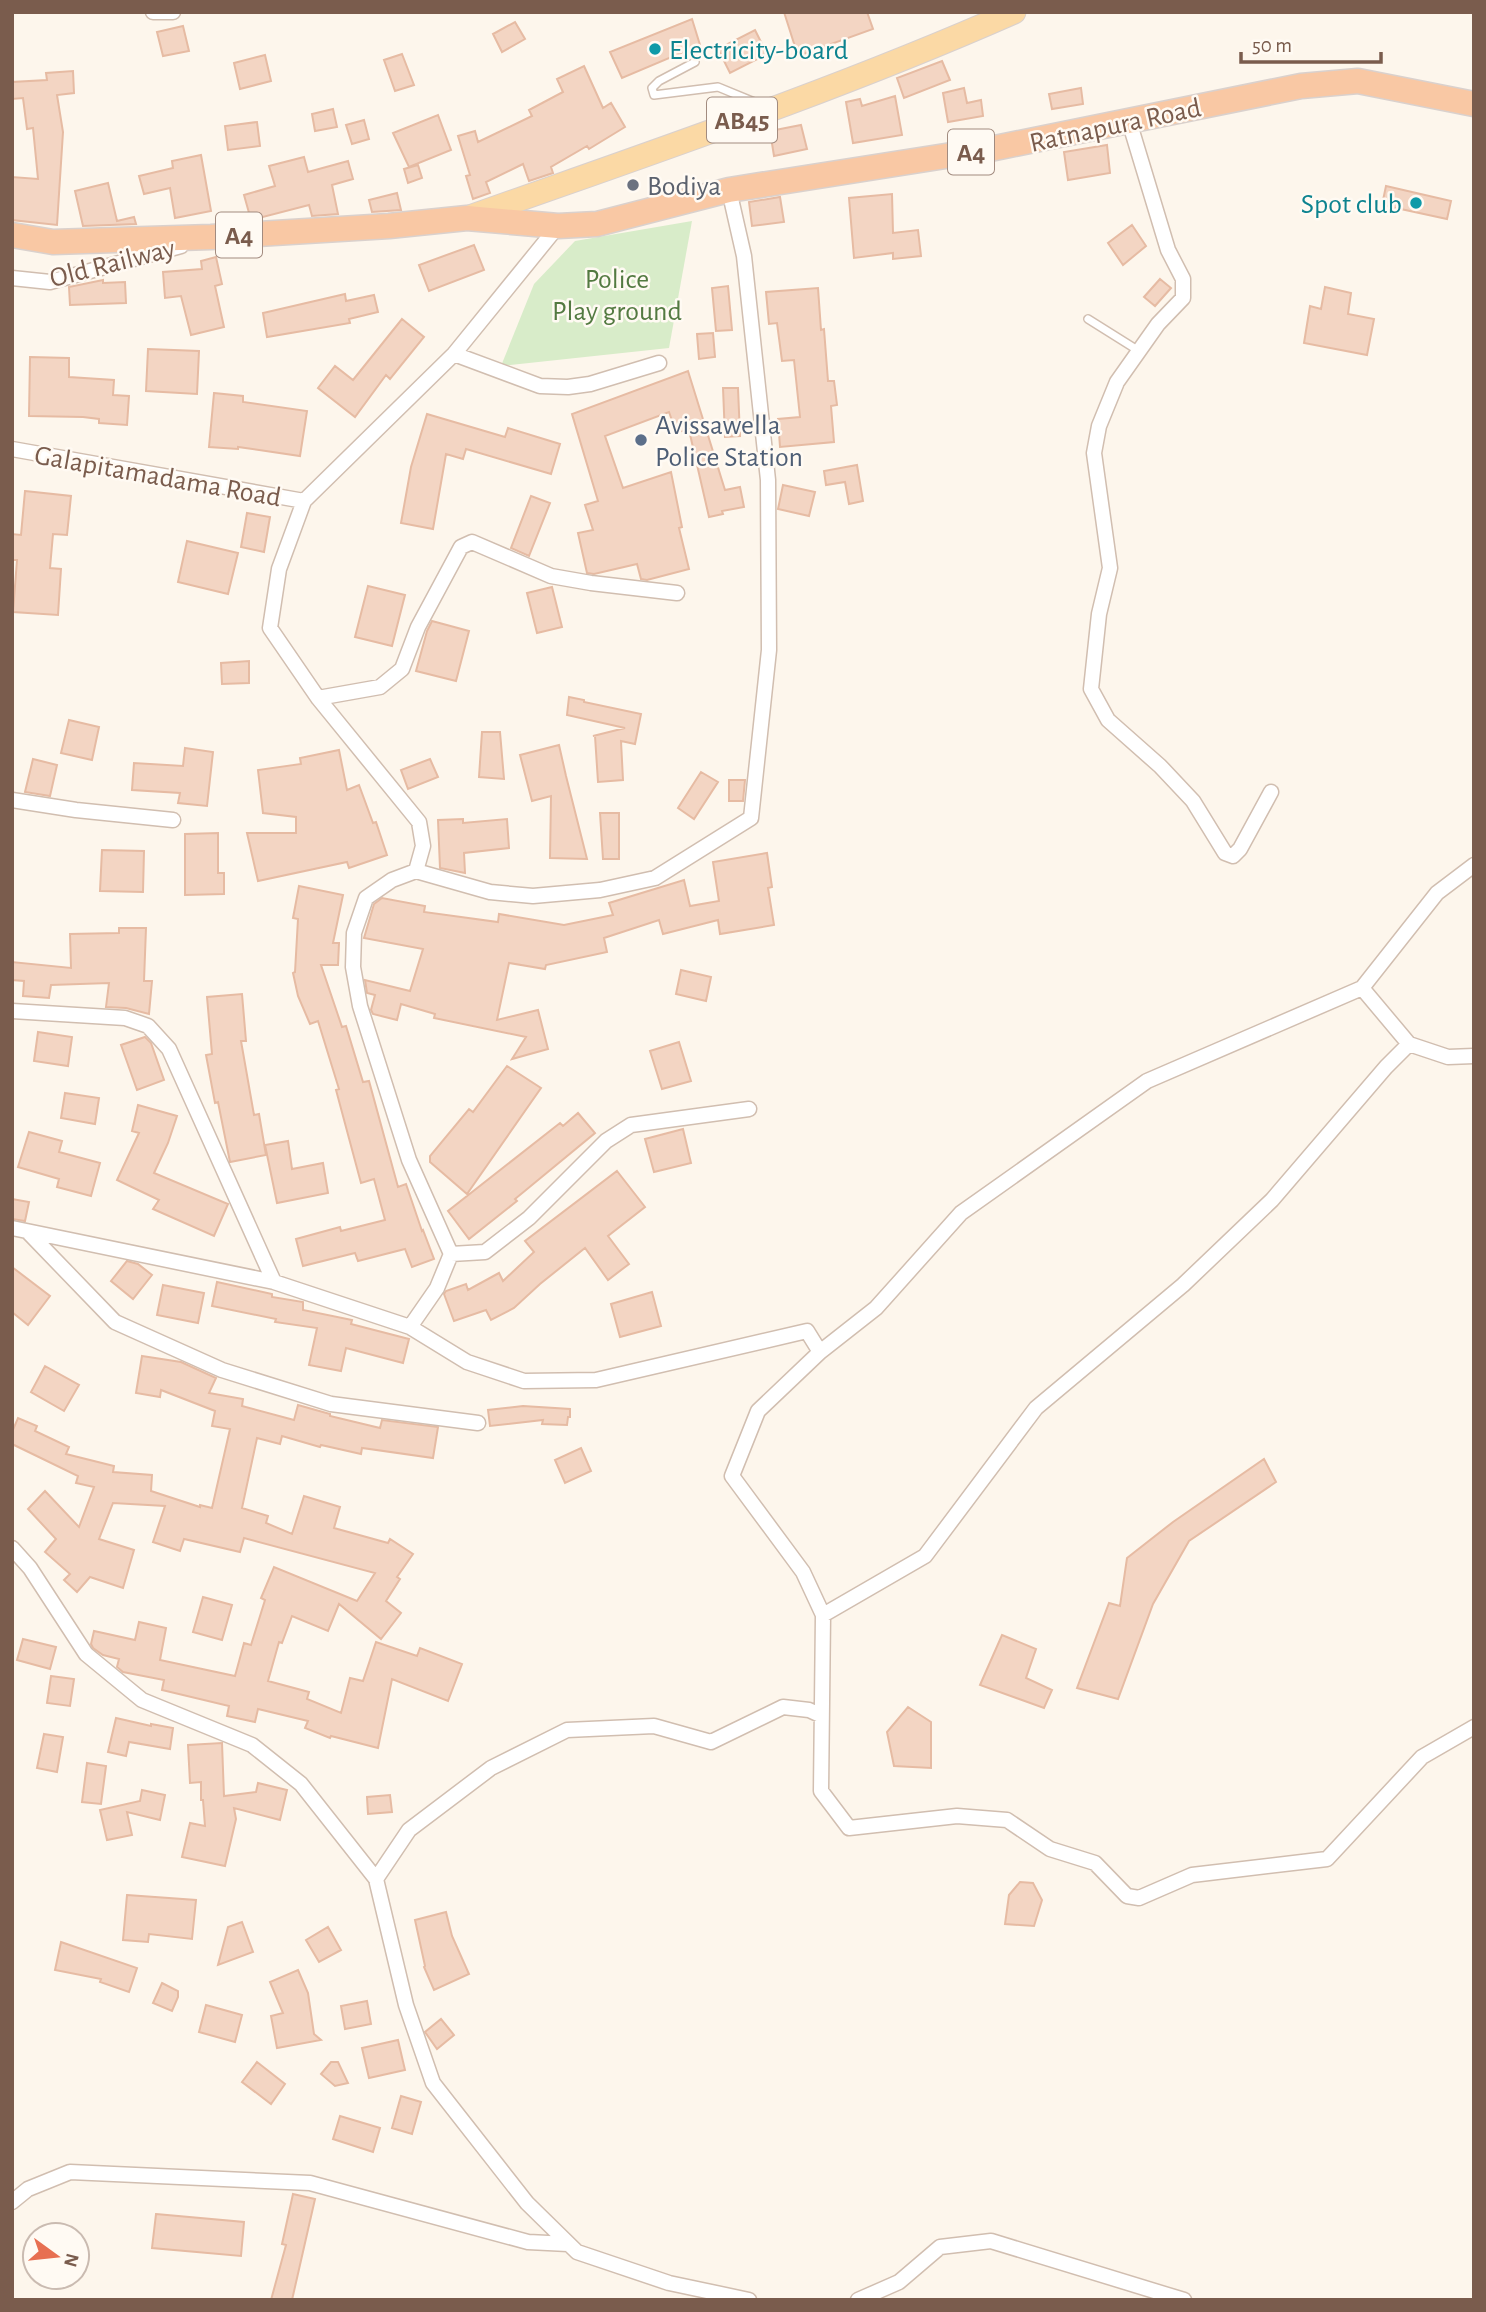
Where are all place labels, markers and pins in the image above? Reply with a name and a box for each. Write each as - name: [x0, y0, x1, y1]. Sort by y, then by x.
- place label: Electricity-board: [669, 37, 848, 65]
- marker: Electricity-board: [647, 41, 663, 57]
- place label: Bodiya: [647, 173, 721, 201]
- marker: Bodiya: [625, 177, 641, 193]
- place label: Spot club: [1301, 191, 1402, 219]
- marker: Spot club: [1408, 195, 1424, 211]
- place label: Avissawella Police Station: [655, 412, 803, 472]
- marker: Avissawella Police Station: [633, 432, 649, 448]

